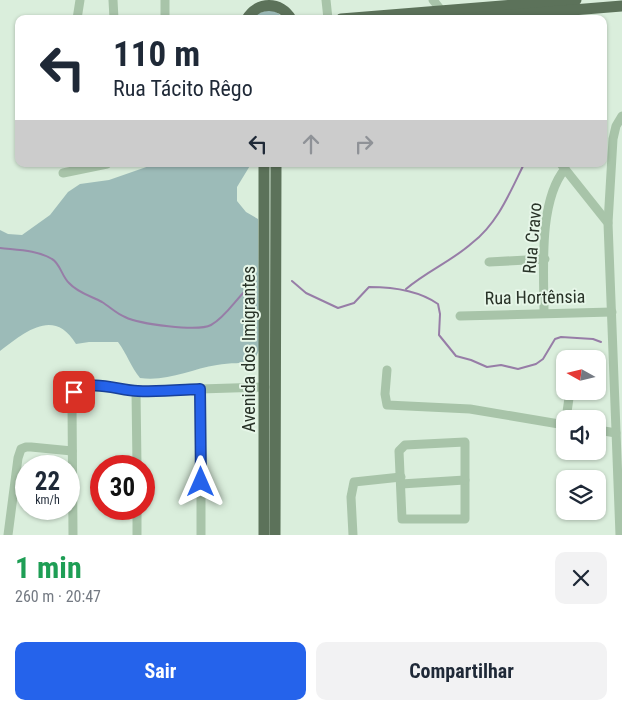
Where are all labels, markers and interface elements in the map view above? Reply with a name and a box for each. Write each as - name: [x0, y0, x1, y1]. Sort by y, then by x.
- text: 110 m: [113, 34, 200, 75]
- icon: left: [30, 35, 95, 100]
- text: Rua Tácito Rêgo: [113, 76, 253, 101]
- icon: left: [244, 130, 272, 158]
- icon: ahead: [297, 130, 325, 158]
- icon: right: [350, 130, 378, 158]
- street label: Rua Cravo: [518, 202, 546, 274]
- street label: Avenida dos Imigrantes: [238, 266, 259, 432]
- street label: Rua Hortênsia: [485, 286, 585, 308]
- north arrow: [556, 350, 606, 400]
- map controls: [556, 350, 606, 520]
- pin: [53, 371, 95, 413]
- icon: arrive: [60, 378, 88, 406]
- button: sound: [556, 410, 606, 460]
- speed limit sign: 30: [90, 455, 155, 520]
- position arrow: [174, 455, 226, 507]
- text: 22: [35, 467, 60, 496]
- button: layers: [556, 470, 606, 520]
- text: km/h: [35, 493, 60, 507]
- text: 1 min: [15, 550, 82, 585]
- button: close: [555, 552, 607, 604]
- text: 260 m · 20:47: [15, 587, 101, 606]
- button: Sair: [15, 642, 306, 700]
- button: Compartilhar: [316, 642, 607, 700]

